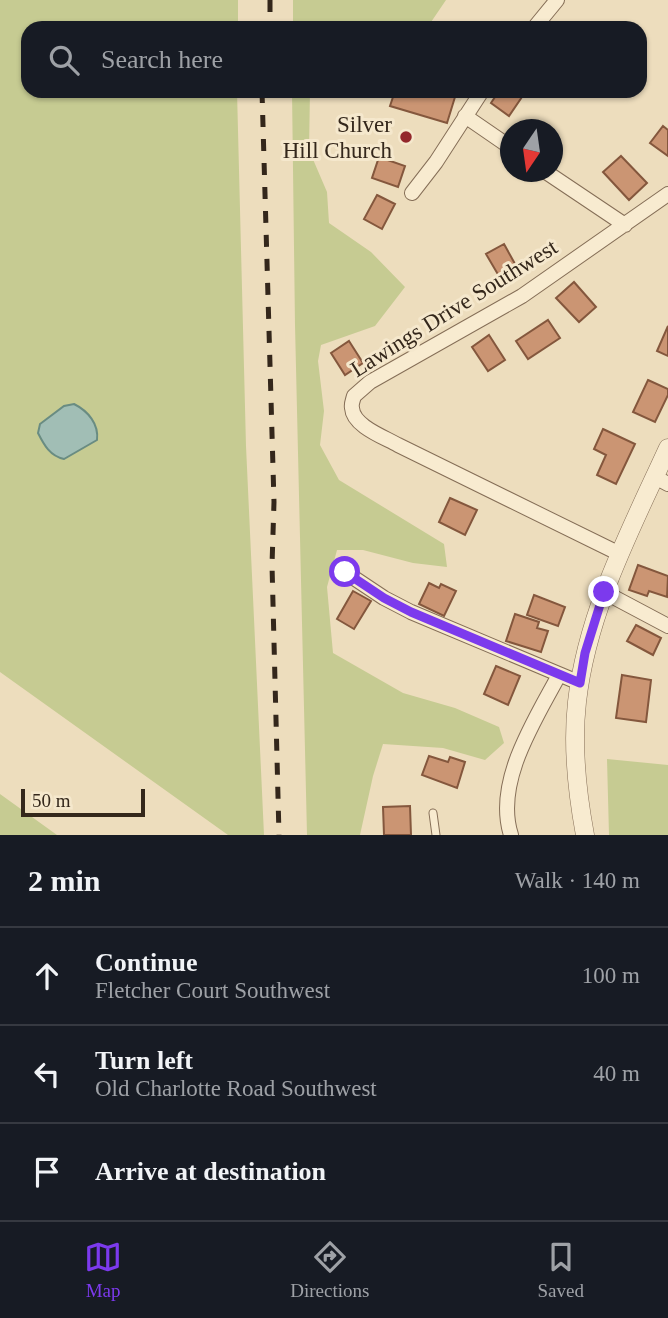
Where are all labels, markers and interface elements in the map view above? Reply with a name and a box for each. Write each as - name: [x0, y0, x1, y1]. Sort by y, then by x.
- search box: [21, 21, 647, 98]
- icon: search: [45, 41, 83, 79]
- text: Search here: [101, 45, 223, 74]
- place label: Silver Hill Church: [283, 112, 392, 163]
- north arrow: [500, 119, 563, 182]
- marker: Silver Hill Church: [398, 129, 414, 145]
- street label: Lawings Drive Southwest: [346, 234, 562, 382]
- route start: [329, 556, 360, 587]
- route end: [588, 576, 619, 607]
- scale bar: [21, 786, 145, 818]
- text: 50 m: [32, 790, 71, 811]
- text: 2 min: [28, 864, 101, 897]
- text: Walk · 140 m: [515, 868, 640, 893]
- text: Continue: [95, 948, 198, 977]
- icon: ahead: [28, 957, 66, 995]
- text: 100 m: [582, 963, 640, 988]
- text: Fletcher Court Southwest: [95, 978, 330, 1003]
- text: Turn left: [95, 1046, 193, 1075]
- icon: left: [28, 1055, 66, 1093]
- text: 40 m: [593, 1061, 640, 1086]
- text: Old Charlotte Road Southwest: [95, 1076, 377, 1101]
- icon: arrive: [28, 1153, 66, 1191]
- text: Arrive at destination: [95, 1157, 326, 1186]
- tab: Map: [84, 1238, 122, 1302]
- tab: Directions: [290, 1238, 369, 1302]
- tab: Saved: [537, 1238, 584, 1302]

